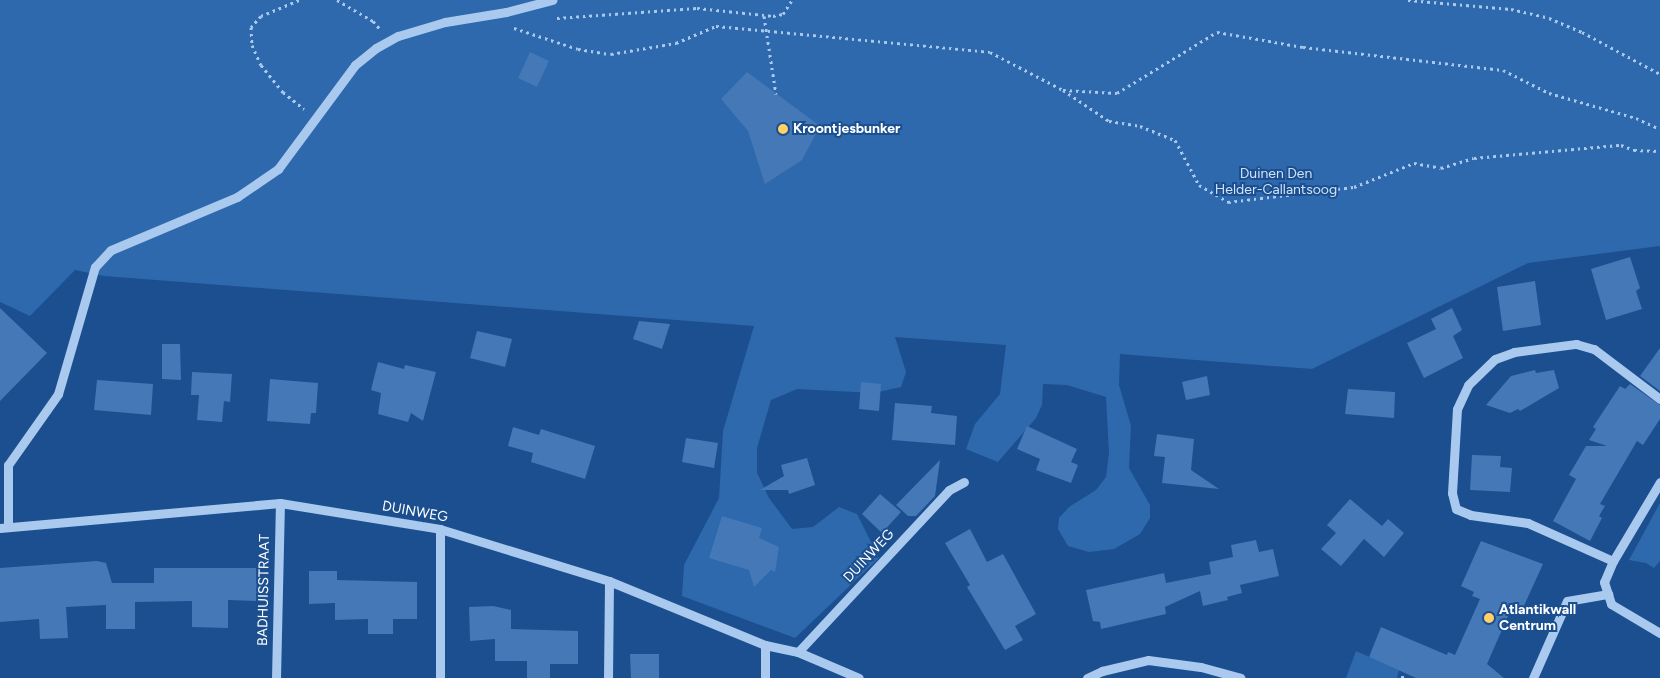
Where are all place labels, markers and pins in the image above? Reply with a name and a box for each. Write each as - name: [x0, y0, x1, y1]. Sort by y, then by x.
- place label: Kroontjesbunker: [793, 121, 900, 137]
- marker: Kroontjesbunker: [777, 123, 789, 135]
- place label: Atlantikwall Centrum: [1499, 602, 1576, 634]
- marker: Atlantikwall Centrum: [1483, 612, 1495, 624]

